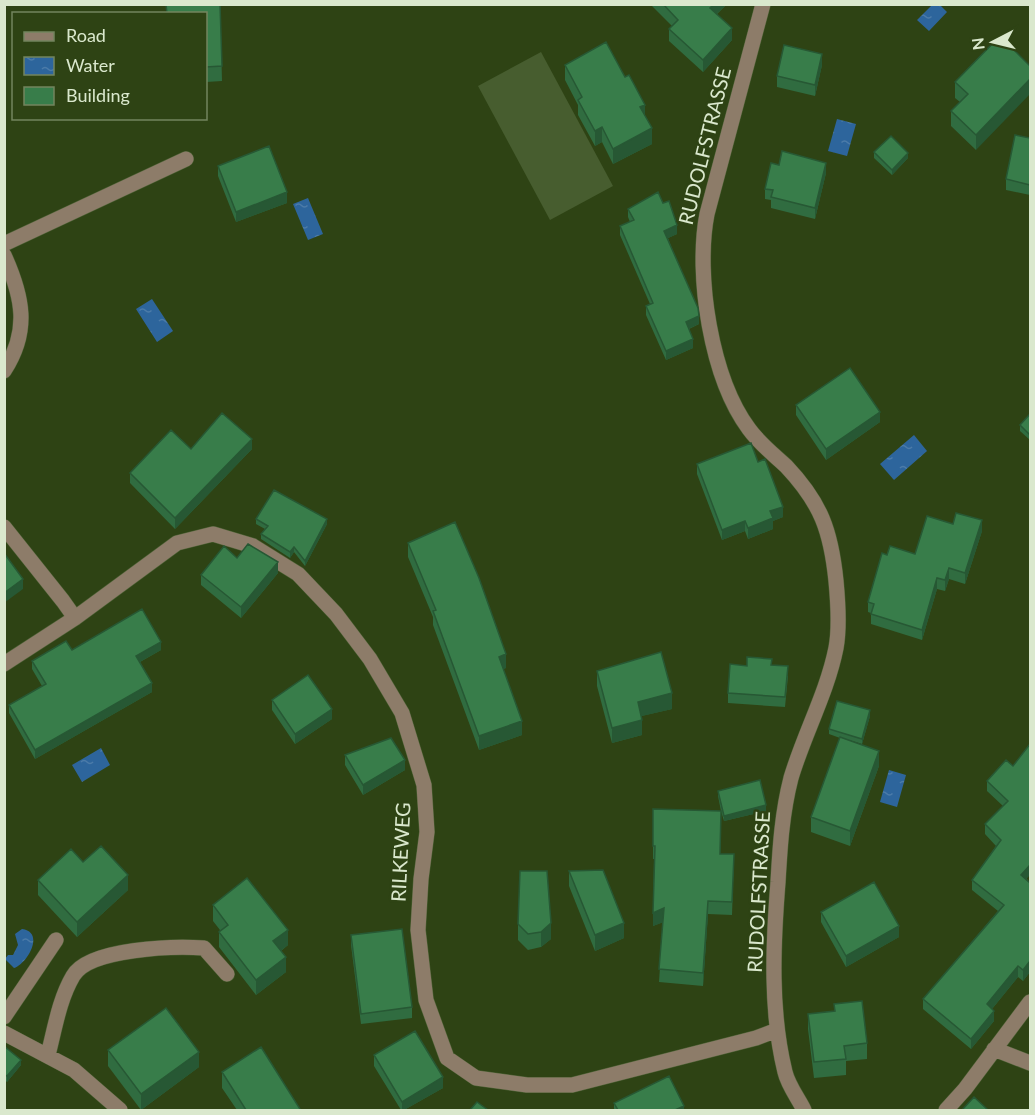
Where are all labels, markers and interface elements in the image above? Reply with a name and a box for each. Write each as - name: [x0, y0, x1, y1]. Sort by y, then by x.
- legend: [12, 12, 207, 120]
- north arrow: [963, 12, 1023, 72]
- text: Road: [66, 24, 106, 46]
- text: N: [967, 37, 988, 51]
- text: Water: [66, 54, 115, 76]
- street label: RUDOLFSTRASSE: [673, 64, 735, 227]
- text: Building: [66, 84, 130, 106]
- street label: RILKEWEG: [385, 802, 415, 902]
- street label: RUDOLFSTRASSE: [742, 811, 774, 973]

